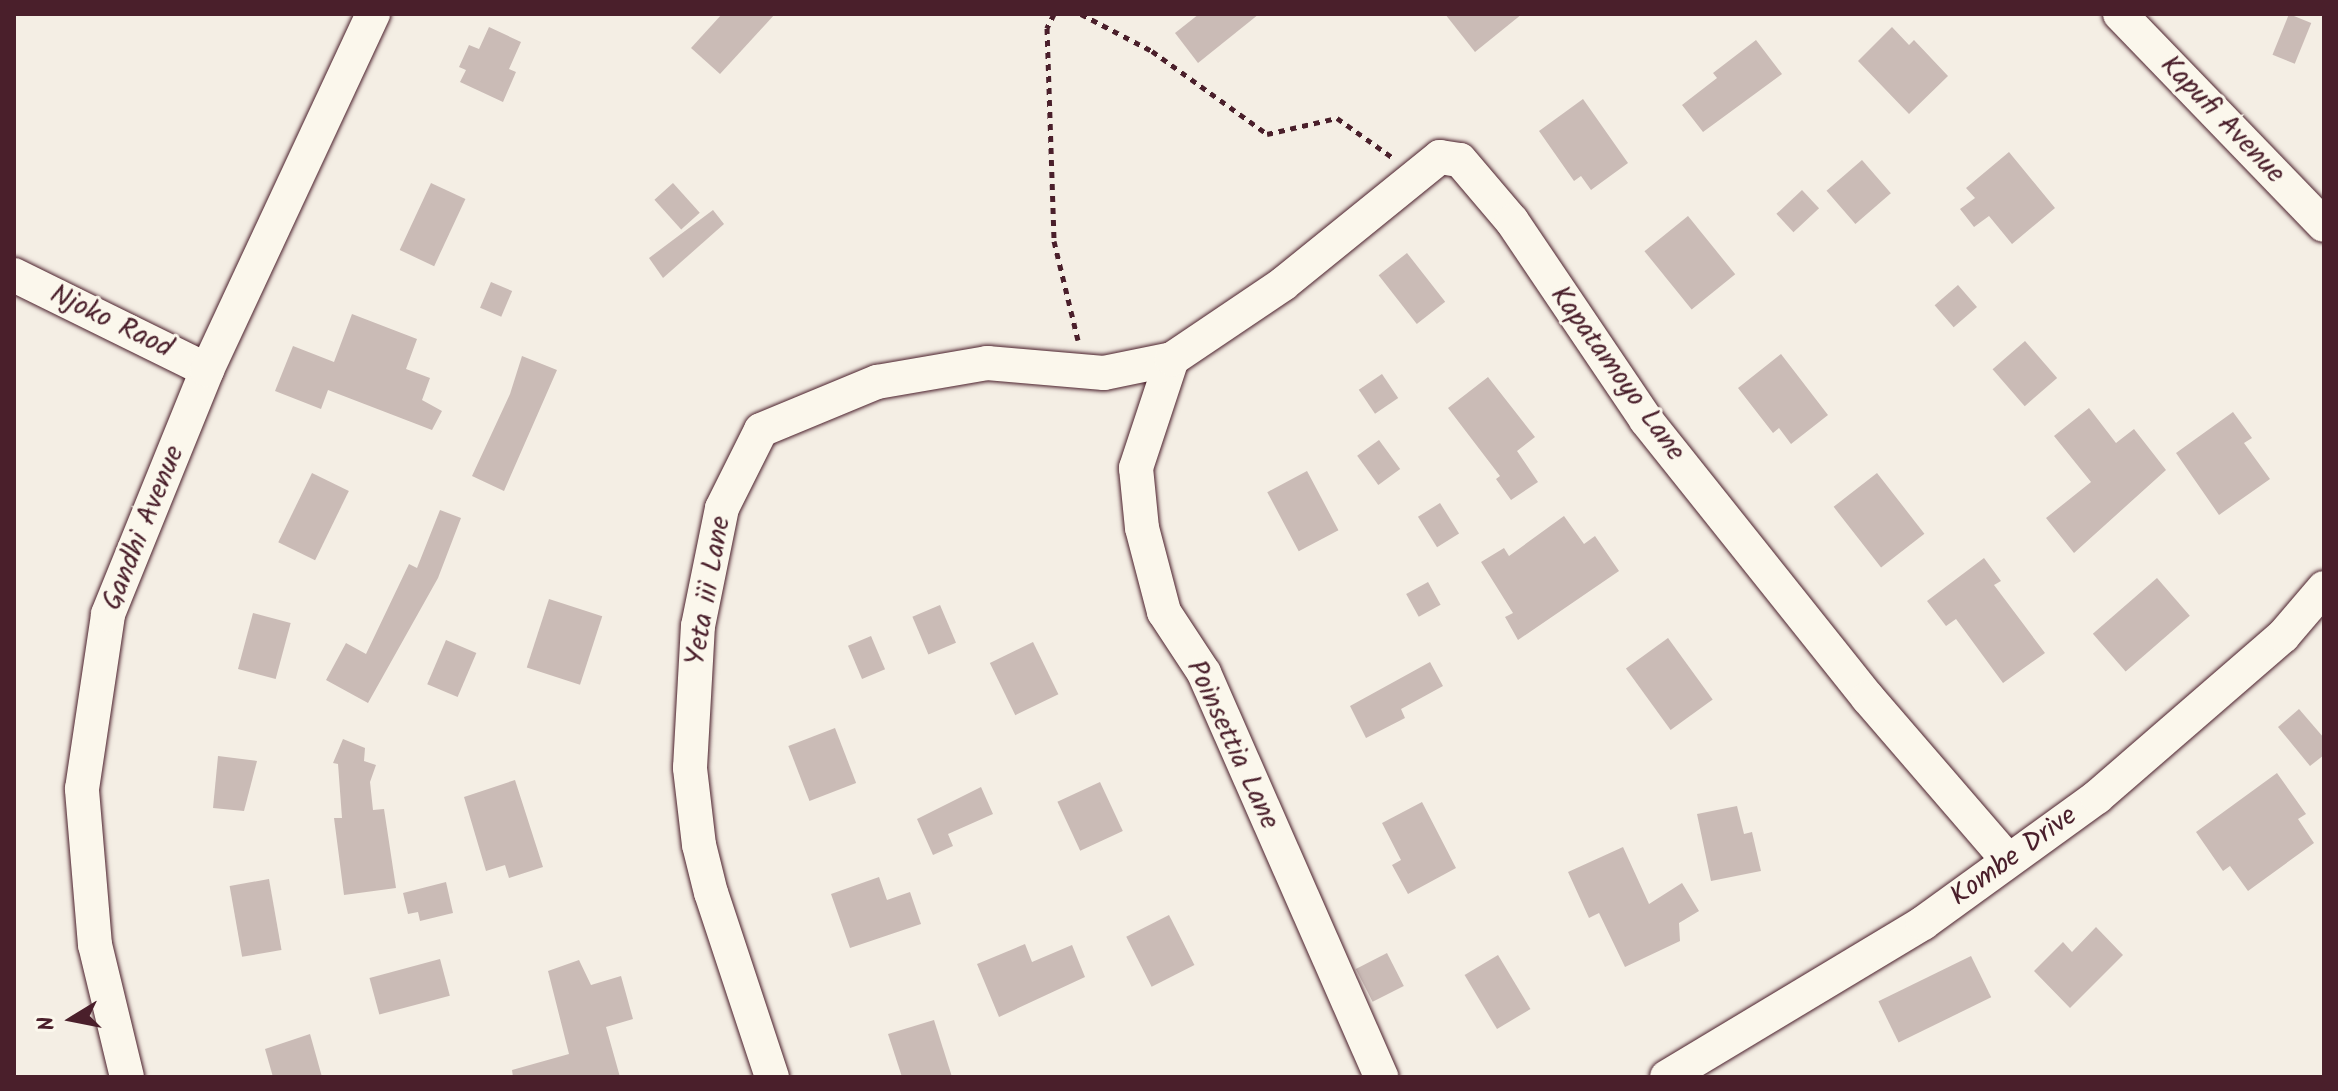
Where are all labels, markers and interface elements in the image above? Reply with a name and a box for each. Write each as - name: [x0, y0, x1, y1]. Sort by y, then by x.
- street label: Kapufi Avenue: [2153, 49, 2291, 191]
- street label: Njoko Raod: [44, 278, 178, 366]
- street label: Kapatamoyo Lane: [1542, 280, 1692, 468]
- street label: Gandhi Avenue: [96, 441, 192, 615]
- street label: Yeta iii Lane: [679, 514, 739, 668]
- street label: Poinsettia Lane: [1178, 655, 1286, 835]
- street label: Kombe Drive: [1944, 800, 2084, 914]
- north arrow: [32, 979, 112, 1059]
- text: N: [29, 1013, 66, 1033]

